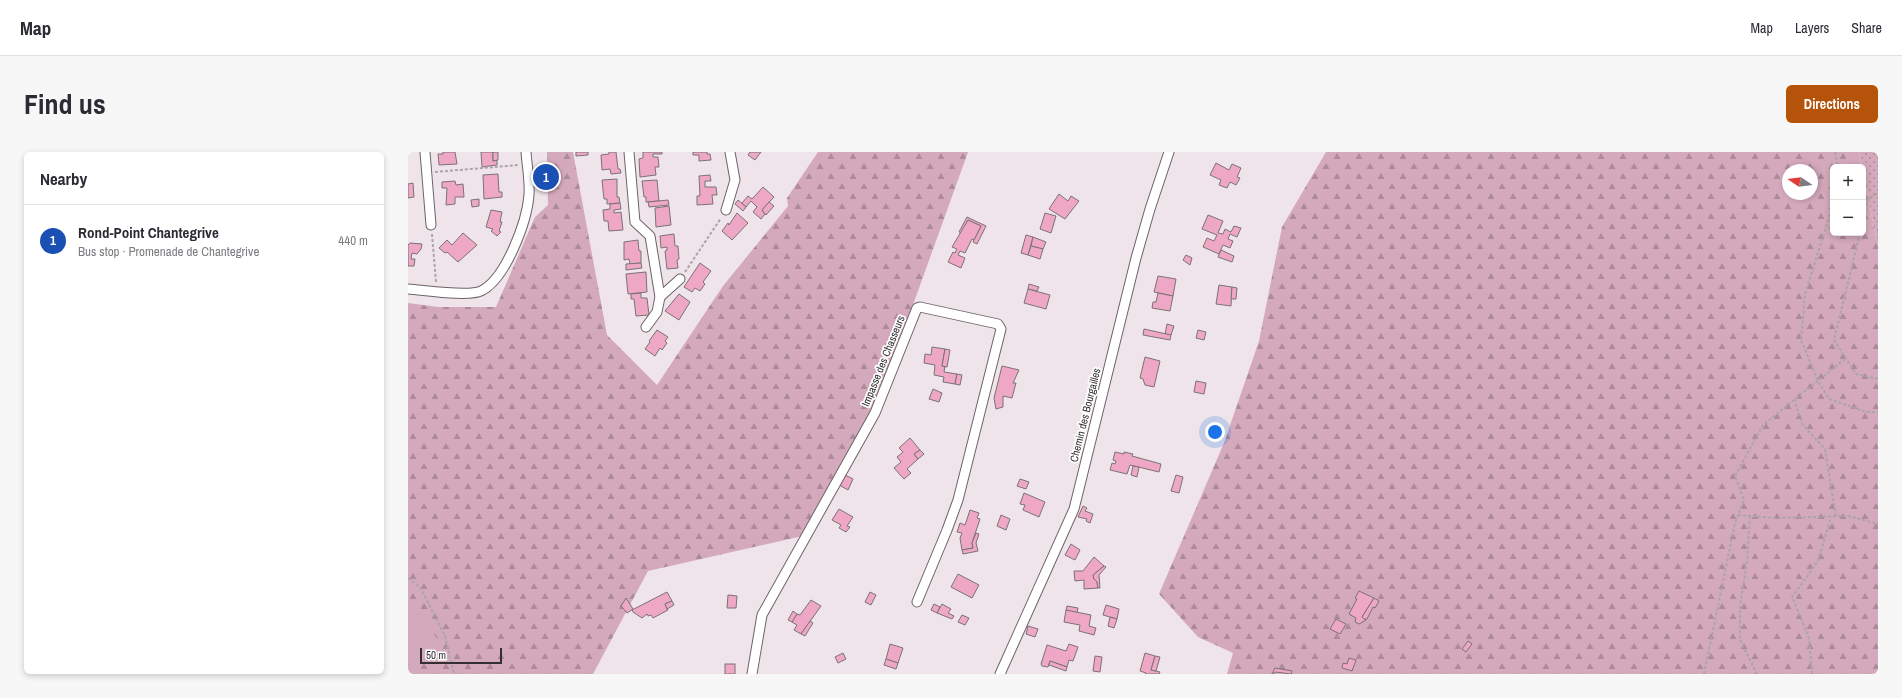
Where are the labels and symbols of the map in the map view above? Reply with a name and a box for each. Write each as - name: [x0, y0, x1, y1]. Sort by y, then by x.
- pin: 1: [533, 162, 559, 192]
- north arrow: [1782, 164, 1818, 200]
- street label: Impasse des Chasseurs: [858, 313, 908, 408]
- street label: Chemin des Bourgailles: [1067, 366, 1104, 463]
- your location: [1205, 422, 1225, 442]
- scale bar: [420, 646, 502, 665]

